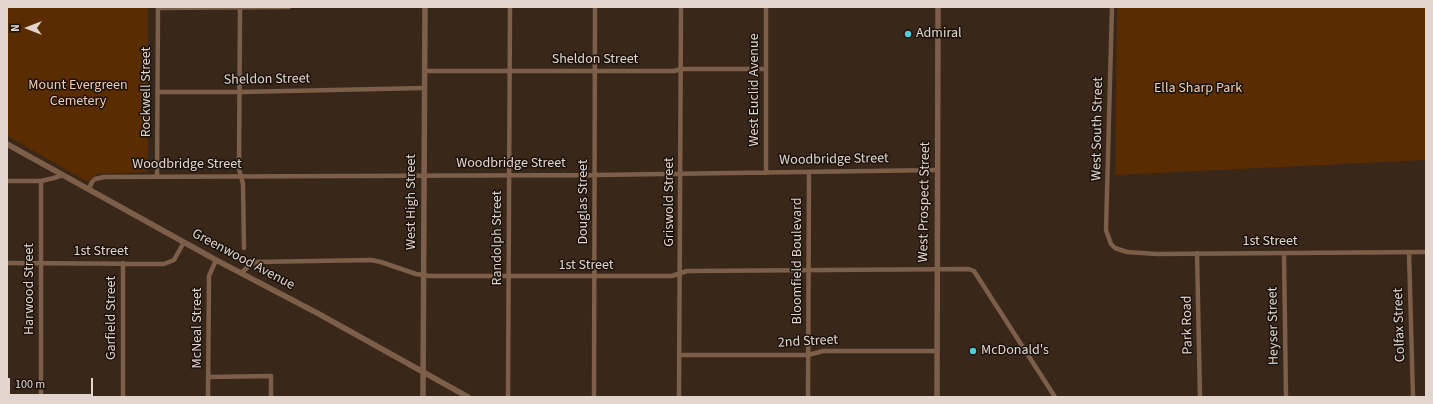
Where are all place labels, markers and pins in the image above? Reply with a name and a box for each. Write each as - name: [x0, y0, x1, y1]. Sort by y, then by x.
- place label: Admiral: [916, 26, 962, 42]
- marker: Admiral: [903, 29, 913, 39]
- place label: McDonald's: [981, 343, 1049, 359]
- marker: McDonald's: [968, 346, 978, 356]

